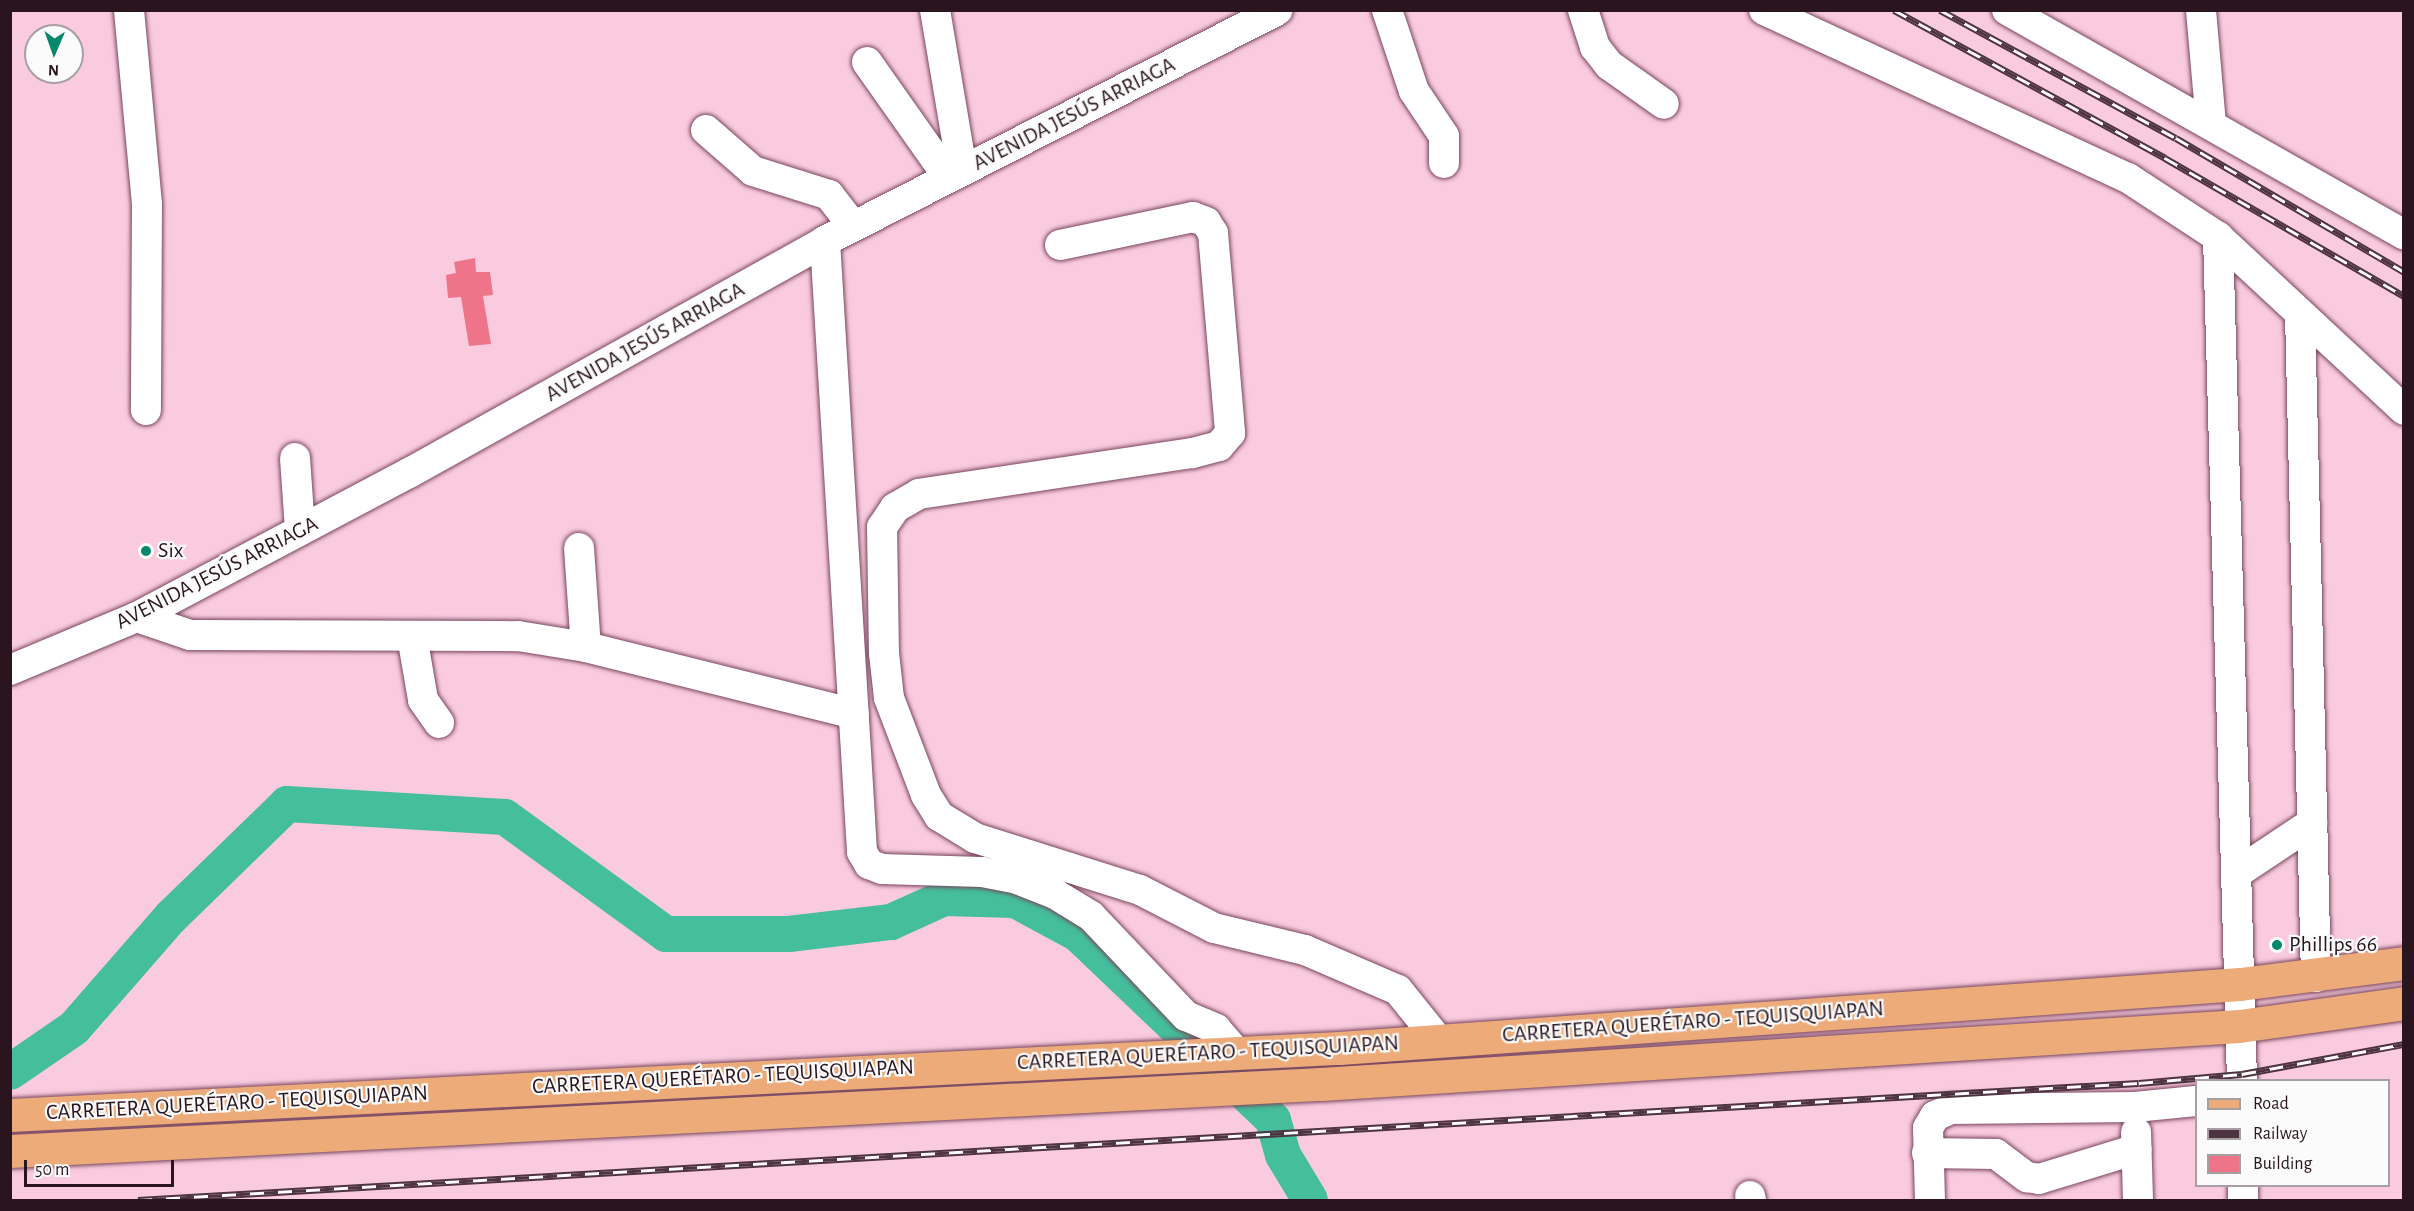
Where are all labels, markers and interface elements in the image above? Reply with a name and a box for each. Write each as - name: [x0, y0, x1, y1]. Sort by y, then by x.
- north arrow: [24, 24, 84, 84]
- street label: AVENIDA JESÚS ARRIAGA: [968, 52, 1180, 176]
- text: N: [48, 62, 59, 78]
- street label: AVENIDA JESÚS ARRIAGA: [541, 276, 749, 408]
- street label: AVENIDA JESÚS ARRIAGA: [111, 511, 323, 635]
- place label: Six: [158, 538, 183, 564]
- marker: Six: [139, 544, 153, 558]
- place label: Phillips 66: [2289, 932, 2377, 958]
- marker: Phillips 66: [2270, 938, 2284, 952]
- street label: CARRETERA QUERÉTARO - TEQUISQUIAPAN: [1501, 995, 1885, 1049]
- street label: CARRETERA QUERÉTARO - TEQUISQUIAPAN: [1016, 1030, 1400, 1076]
- street label: CARRETERA QUERÉTARO - TEQUISQUIAPAN: [531, 1054, 915, 1100]
- legend: [2195, 1079, 2390, 1187]
- street label: CARRETERA QUERÉTARO - TEQUISQUIAPAN: [45, 1080, 429, 1126]
- text: Road: [2253, 1095, 2289, 1113]
- text: Railway: [2253, 1125, 2307, 1143]
- scale bar: [27, 1148, 177, 1186]
- text: Building: [2253, 1155, 2312, 1173]
- text: 50 m: [35, 1161, 69, 1179]

